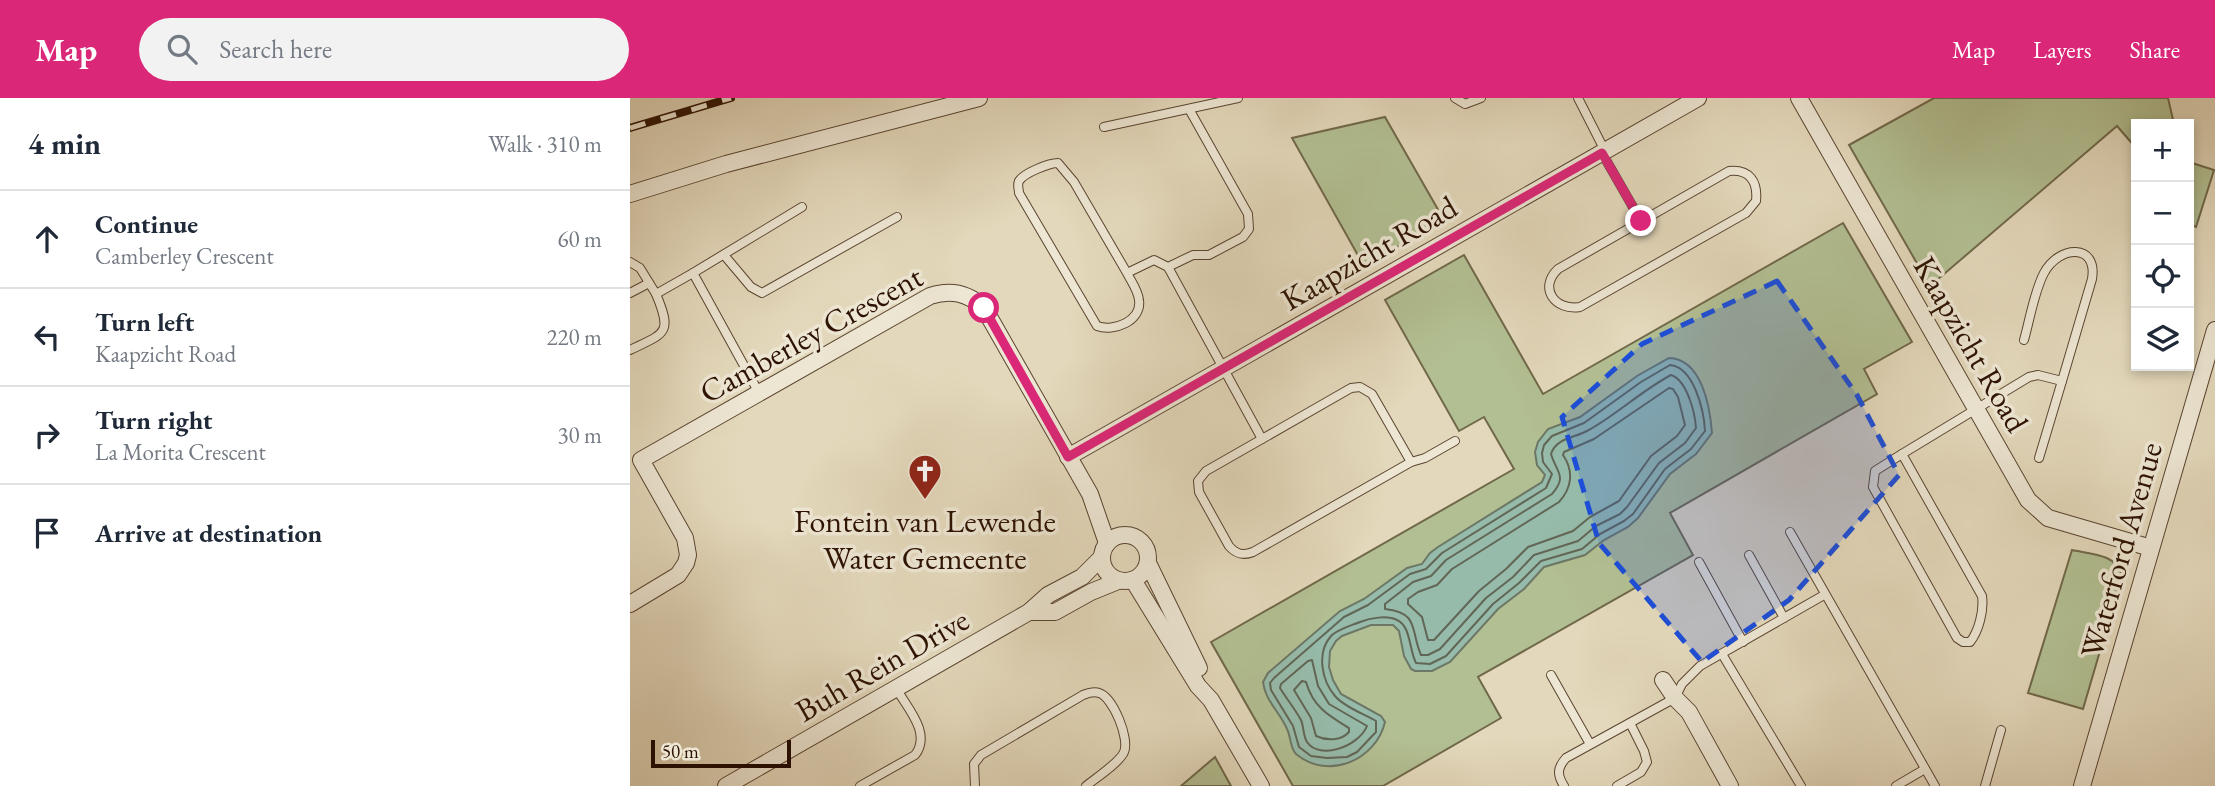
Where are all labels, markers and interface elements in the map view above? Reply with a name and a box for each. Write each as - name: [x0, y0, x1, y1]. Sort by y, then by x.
- search box: [139, 18, 629, 81]
- text: Map: [35, 28, 97, 71]
- icon: search: [163, 30, 201, 68]
- text: Search here: [219, 32, 332, 66]
- text: Map: [1952, 34, 1995, 65]
- text: Layers: [2033, 34, 2092, 65]
- text: Share: [2130, 34, 2180, 65]
- map controls: [2131, 119, 2194, 371]
- button: +: [2131, 119, 2194, 182]
- text: 4 min: [28, 124, 101, 163]
- text: Walk · 310 m: [488, 129, 602, 159]
- button: −: [2131, 182, 2194, 245]
- street label: Kaapzicht Road: [1274, 185, 1465, 320]
- route end: [1625, 205, 1656, 236]
- text: Continue: [95, 207, 198, 241]
- icon: ahead: [28, 220, 66, 258]
- text: 60 m: [557, 224, 602, 254]
- text: Camberley Crescent: [95, 241, 274, 271]
- button: locate: [2131, 245, 2194, 308]
- street label: Kaapzicht Road: [1904, 249, 2039, 440]
- street label: Camberley Crescent: [692, 255, 930, 413]
- route start: [968, 292, 999, 323]
- text: Turn left: [95, 305, 194, 339]
- button: layers: [2131, 308, 2194, 371]
- icon: left: [28, 318, 66, 356]
- text: 220 m: [546, 322, 602, 352]
- text: Kaapzicht Road: [95, 339, 236, 369]
- text: Turn right: [95, 403, 213, 437]
- icon: right: [28, 416, 66, 454]
- text: 30 m: [557, 420, 602, 450]
- text: La Morita Crescent: [95, 437, 266, 467]
- street label: Waterford Avenue: [2070, 437, 2172, 663]
- church icon: Fontein van Lewende Water Gemeente: [906, 452, 944, 501]
- place label: Fontein van Lewende Water Gemeente: [794, 500, 1056, 579]
- icon: arrive: [28, 514, 66, 552]
- text: Arrive at destination: [95, 516, 322, 550]
- street label: Buh Rein Drive: [788, 598, 976, 732]
- scale bar: [651, 737, 791, 769]
- text: 50 m: [662, 739, 699, 764]

